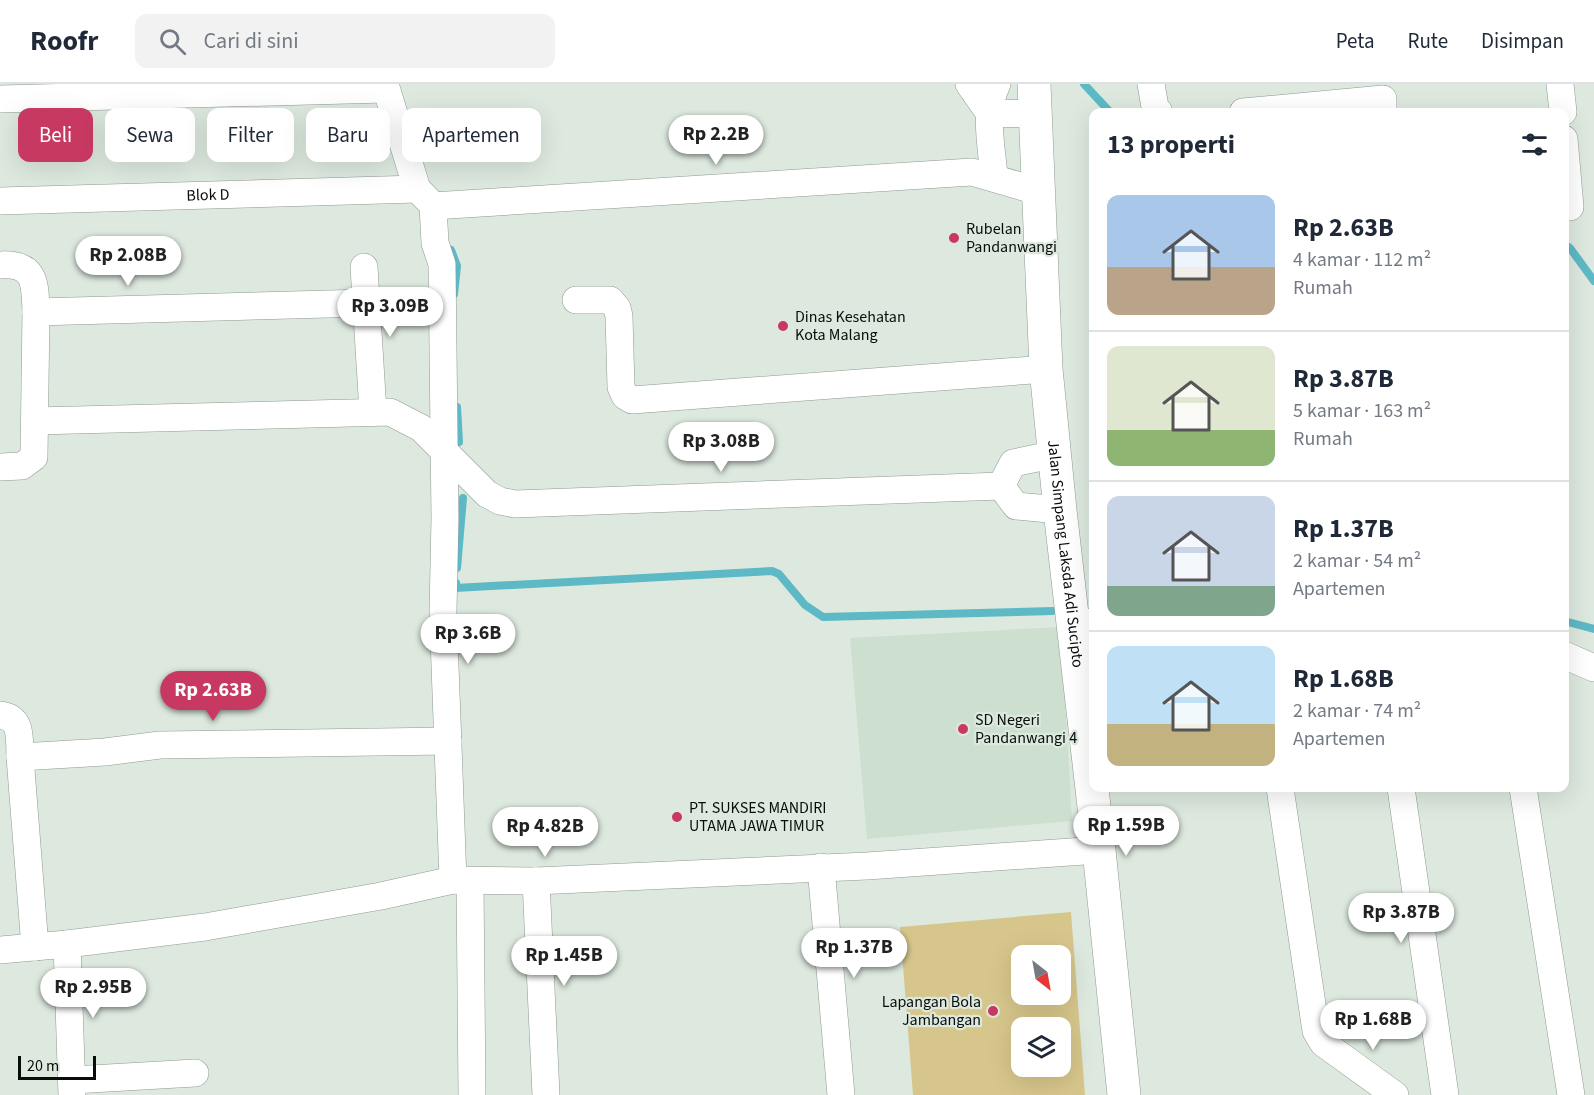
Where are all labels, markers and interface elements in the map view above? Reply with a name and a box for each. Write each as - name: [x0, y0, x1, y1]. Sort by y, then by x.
- search box: [135, 14, 555, 68]
- text: Roofr: [30, 21, 99, 61]
- icon: search: [156, 25, 189, 58]
- text: Cari di sini: [204, 25, 299, 57]
- text: Peta: [1336, 26, 1374, 56]
- text: Rute: [1407, 26, 1448, 56]
- text: Disimpan: [1481, 26, 1564, 56]
- chip: Beli: [18, 108, 93, 162]
- chip: Sewa: [105, 108, 195, 162]
- chip: Filter: [207, 108, 294, 162]
- chip: Baru: [306, 108, 390, 162]
- chip: Apartemen: [402, 108, 541, 162]
- pin: Rp 2.2B: [661, 115, 771, 166]
- text: Rp 2.2B: [683, 120, 749, 148]
- text: 13 properti: [1107, 126, 1235, 163]
- icon: filters: [1518, 128, 1551, 161]
- street label: Blok D: [186, 183, 230, 207]
- text: Rp 2.63B: [1293, 209, 1394, 246]
- place label: Rubelan Pandanwangi: [966, 218, 1057, 258]
- icon: home: [1155, 219, 1227, 291]
- marker: Rubelan Pandanwangi: [947, 231, 961, 245]
- pin: Rp 2.08B: [66, 236, 190, 287]
- text: Rp 2.08B: [89, 241, 167, 269]
- text: 4 kamar · 112 m²: [1293, 246, 1431, 274]
- text: Rumah: [1293, 274, 1353, 302]
- pin: Rp 3.09B: [328, 287, 452, 338]
- text: Rp 3.09B: [351, 292, 429, 320]
- place label: Dinas Kesehatan Kota Malang: [795, 306, 906, 346]
- marker: Dinas Kesehatan Kota Malang: [776, 319, 790, 333]
- text: Rp 3.87B: [1293, 360, 1394, 397]
- icon: home: [1155, 370, 1227, 442]
- text: 5 kamar · 163 m²: [1293, 397, 1431, 425]
- pin: Rp 3.08B: [659, 422, 783, 473]
- text: Rumah: [1293, 425, 1353, 453]
- text: Rp 3.08B: [682, 427, 760, 455]
- street label: Jalan Simpang Laksda Adi Sucipto: [1042, 439, 1089, 669]
- text: Rp 1.37B: [1293, 510, 1394, 547]
- icon: home: [1155, 520, 1227, 592]
- text: 2 kamar · 54 m²: [1293, 547, 1421, 575]
- text: Apartemen: [1293, 575, 1386, 603]
- pin: Rp 3.6B: [413, 614, 523, 665]
- text: Rp 3.6B: [435, 619, 501, 647]
- text: Rp 1.68B: [1293, 660, 1394, 697]
- icon: home: [1155, 670, 1227, 742]
- pin: Rp 2.63B: [151, 671, 275, 722]
- text: Rp 2.63B: [174, 676, 252, 704]
- text: 2 kamar · 74 m²: [1293, 697, 1421, 725]
- place label: SD Negeri Pandanwangi 4: [975, 709, 1077, 749]
- marker: SD Negeri Pandanwangi 4: [956, 722, 970, 736]
- text: Apartemen: [1293, 725, 1386, 753]
- place label: PT. SUKSES MANDIRI UTAMA JAWA TIMUR: [689, 797, 826, 837]
- pin: Rp 1.59B: [1064, 806, 1188, 857]
- pin: Rp 4.82B: [483, 807, 607, 858]
- marker: PT. SUKSES MANDIRI UTAMA JAWA TIMUR: [670, 810, 684, 824]
- text: Rp 1.59B: [1087, 811, 1165, 839]
- text: Rp 4.82B: [506, 812, 584, 840]
- pin: Rp 3.87B: [1339, 893, 1463, 944]
- text: Rp 3.87B: [1362, 898, 1440, 926]
- pin: Rp 1.37B: [792, 928, 916, 979]
- text: Rp 1.37B: [815, 933, 893, 961]
- pin: Rp 1.45B: [502, 936, 626, 987]
- text: Rp 1.45B: [525, 941, 603, 969]
- north arrow: [1011, 945, 1071, 1005]
- map controls: [1011, 945, 1071, 1077]
- pin: Rp 2.95B: [31, 968, 155, 1019]
- text: Rp 2.95B: [54, 973, 132, 1001]
- place label: Lapangan Bola Jambangan: [882, 991, 981, 1031]
- pin: Rp 1.68B: [1311, 1000, 1435, 1051]
- marker: Lapangan Bola Jambangan: [986, 1004, 1000, 1018]
- text: Rp 1.68B: [1334, 1005, 1412, 1033]
- button: layers: [1011, 1017, 1071, 1077]
- scale bar: [18, 1053, 96, 1080]
- text: 20 m: [27, 1055, 59, 1077]

